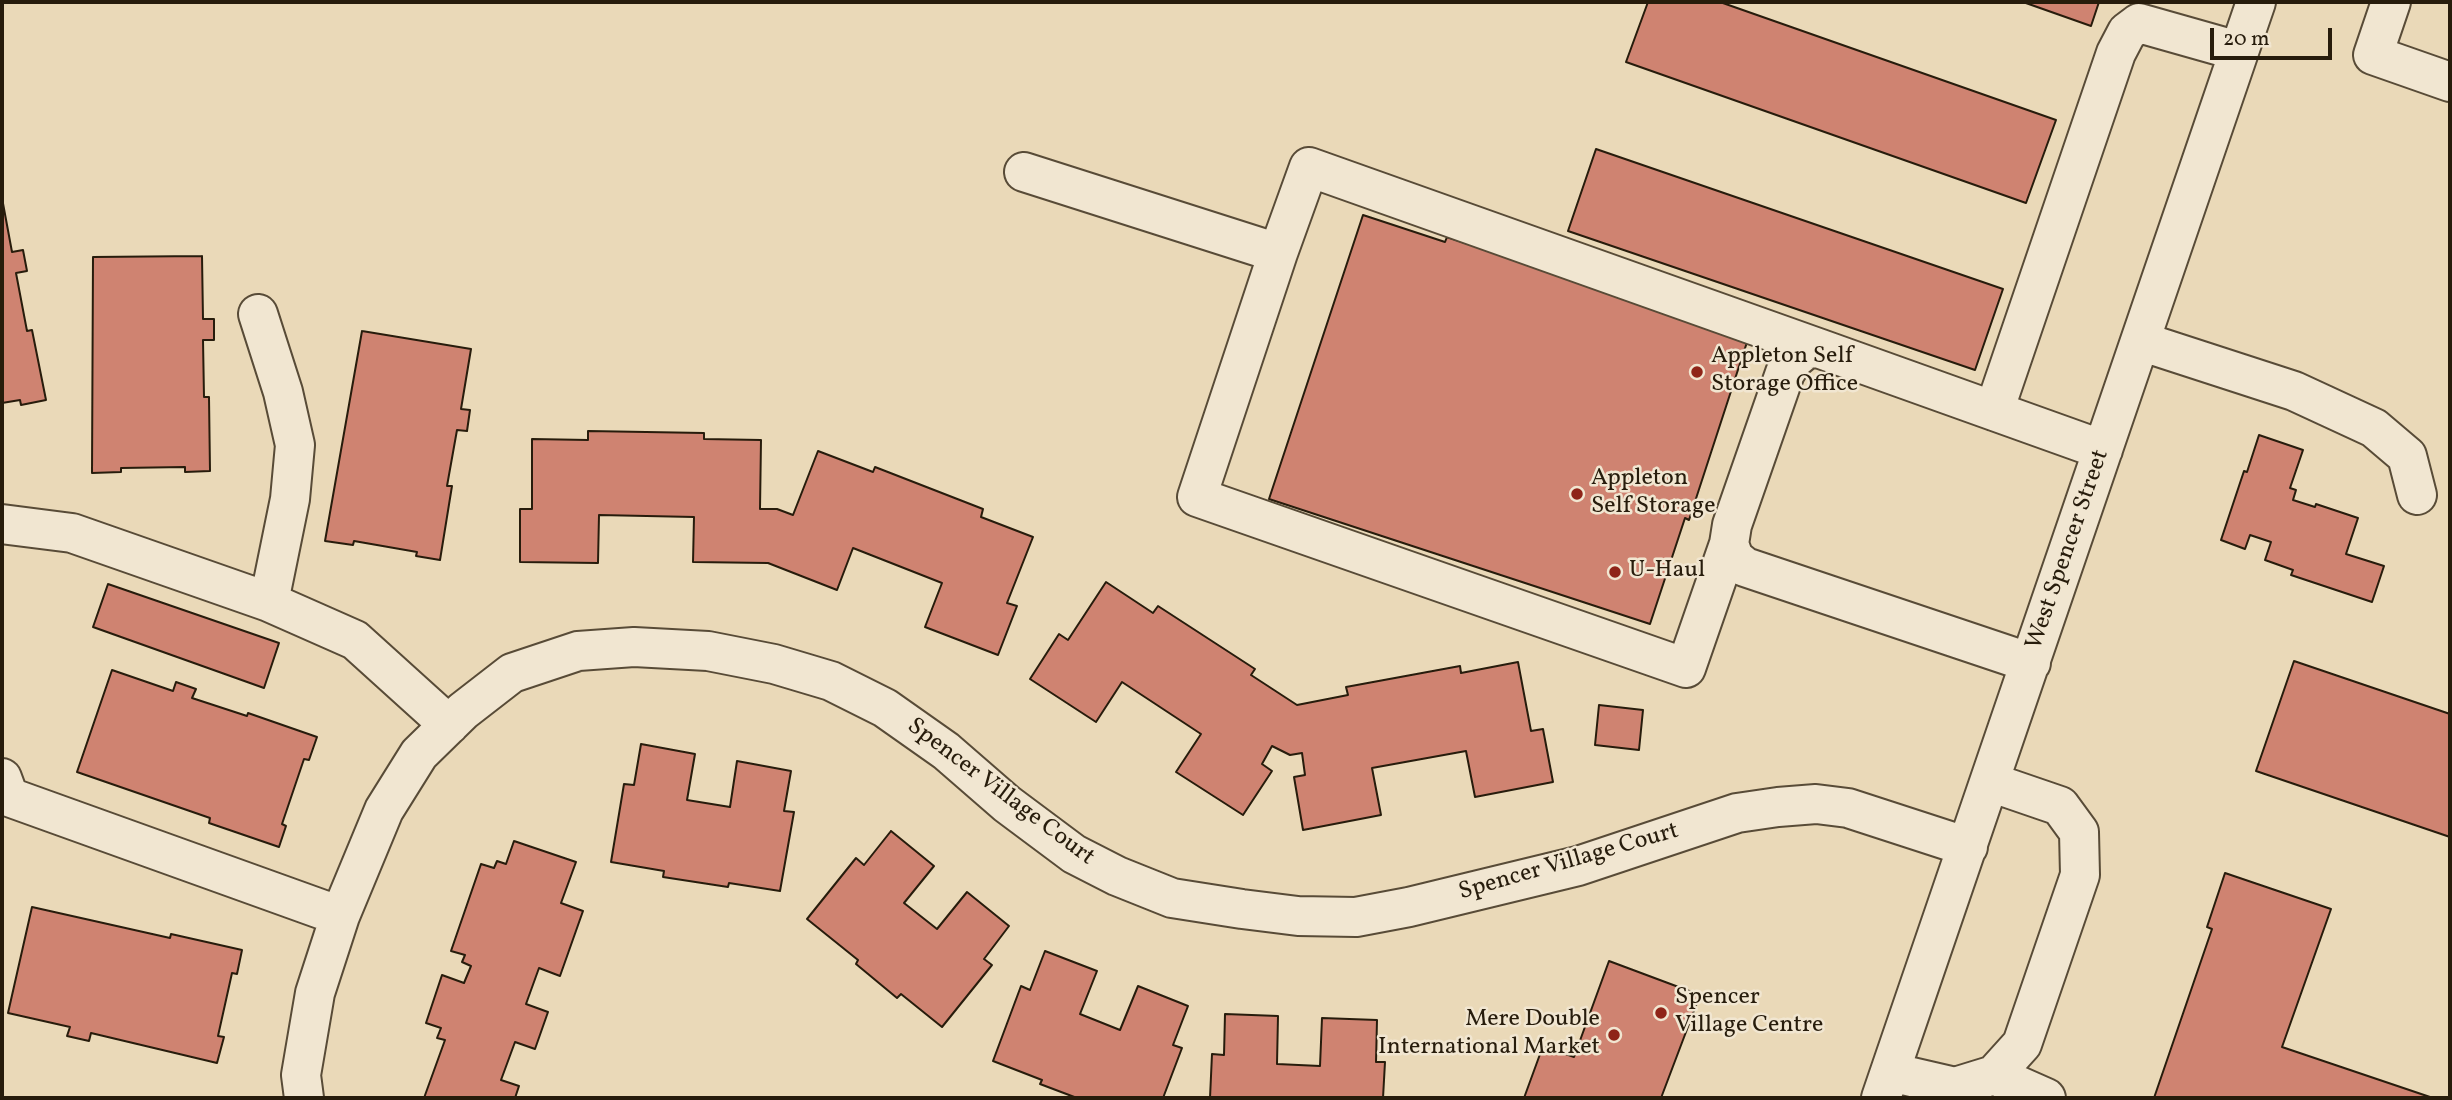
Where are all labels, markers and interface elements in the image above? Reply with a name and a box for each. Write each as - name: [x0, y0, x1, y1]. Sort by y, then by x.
- scale bar: [2214, 14, 2336, 58]
- text: 20 m: [2223, 25, 2269, 54]
- place label: Appleton Self Storage Office: [1711, 344, 1858, 400]
- marker: Appleton Self Storage Office: [1689, 364, 1705, 380]
- street label: West Spencer Street: [2021, 446, 2117, 654]
- place label: Appleton Self Storage: [1591, 466, 1716, 522]
- marker: Appleton Self Storage: [1569, 486, 1585, 502]
- place label: U-Haul: [1629, 558, 1705, 586]
- marker: U-Haul: [1607, 564, 1623, 580]
- street label: Spencer Village Court: [901, 713, 1099, 873]
- street label: Spencer Village Court: [1456, 818, 1682, 908]
- place label: Spencer Village Centre: [1675, 985, 1823, 1041]
- marker: Spencer Village Centre: [1653, 1005, 1669, 1021]
- place label: Mere Double International Market: [1378, 1007, 1600, 1063]
- marker: Mere Double International Market: [1606, 1027, 1622, 1043]

